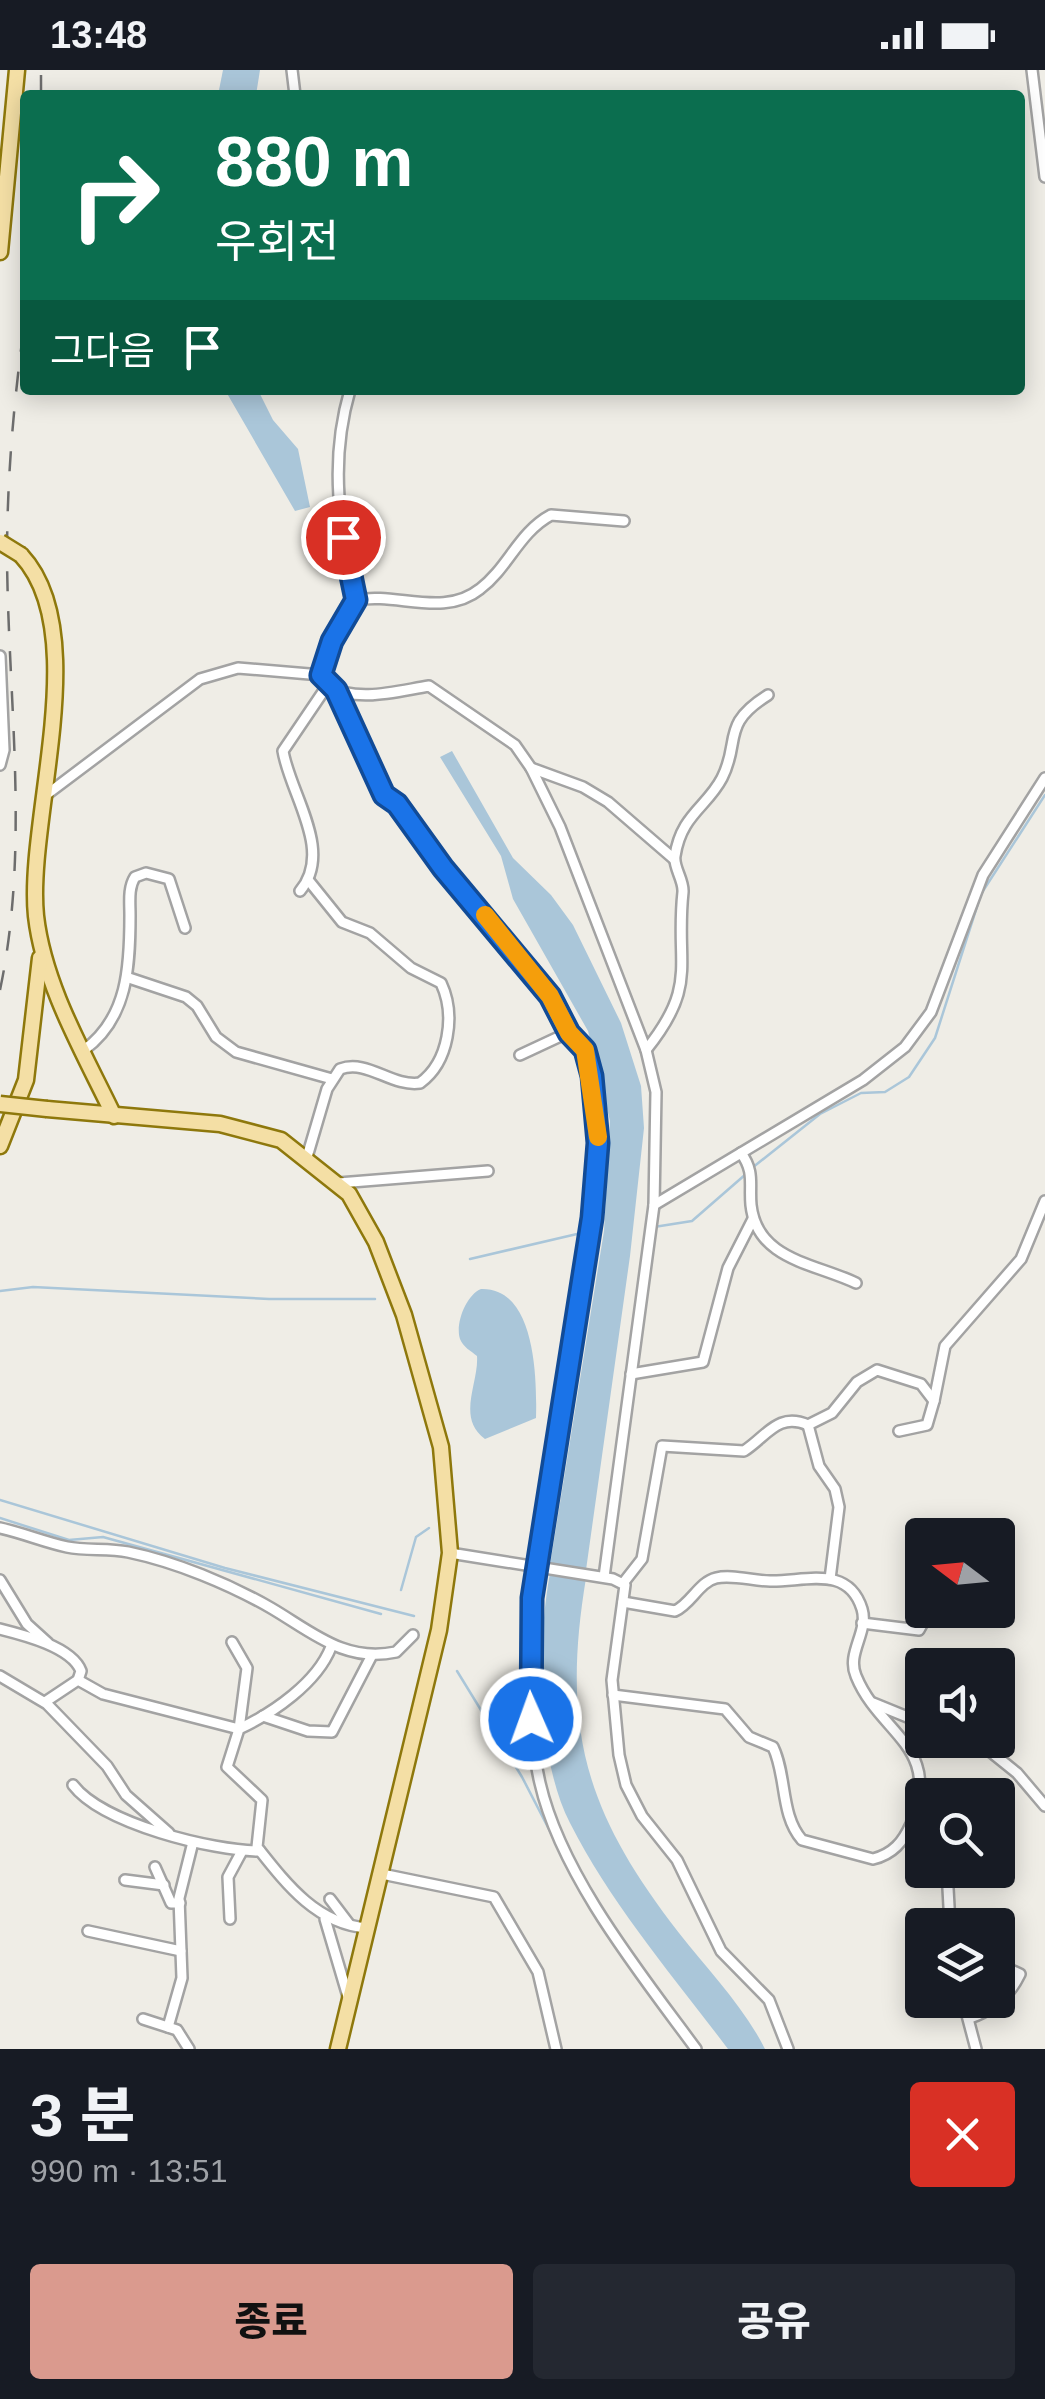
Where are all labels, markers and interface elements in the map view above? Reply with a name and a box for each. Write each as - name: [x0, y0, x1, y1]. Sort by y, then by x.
- text: 13:48: [50, 14, 147, 56]
- text: 880 m: [215, 123, 413, 201]
- icon: right: [50, 130, 180, 260]
- text: 우회전: [215, 216, 339, 267]
- icon: arrive: [175, 320, 230, 375]
- text: 그다음: [50, 330, 155, 372]
- pin: [301, 495, 386, 580]
- icon: arrive: [316, 510, 371, 565]
- north arrow: [905, 1518, 1015, 1628]
- map controls: [905, 1518, 1015, 2018]
- button: sound: [905, 1648, 1015, 1758]
- position arrow: [479, 1667, 583, 1771]
- button: search: [905, 1778, 1015, 1888]
- button: layers: [905, 1908, 1015, 2018]
- text: 3 분: [30, 2082, 135, 2149]
- button: close: [910, 2082, 1015, 2187]
- text: 990 m · 13:51: [30, 2153, 227, 2189]
- button: 종료: [30, 2264, 513, 2379]
- button: 공유: [533, 2264, 1015, 2379]

